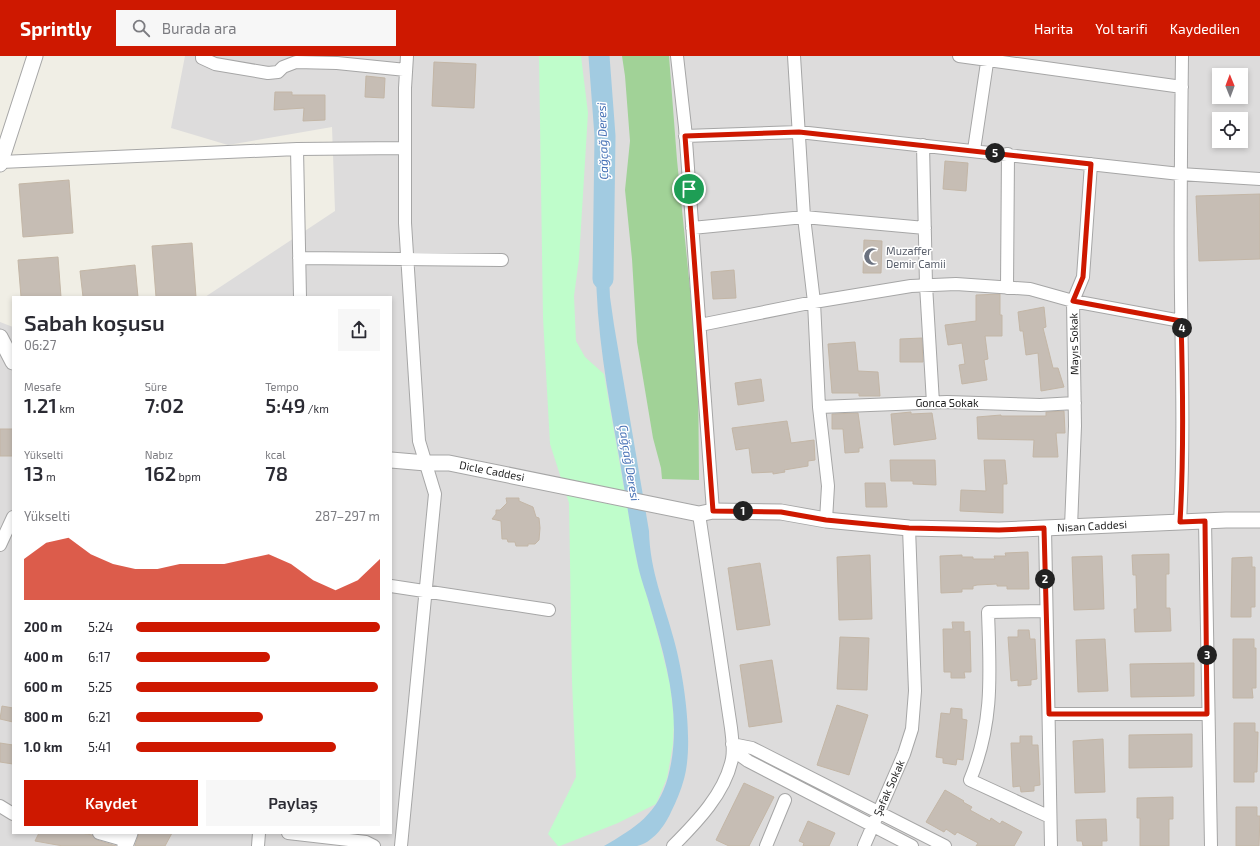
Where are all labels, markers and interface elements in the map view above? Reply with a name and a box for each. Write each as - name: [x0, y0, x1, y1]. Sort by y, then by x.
- search box: [116, 10, 396, 46]
- text: Sprintly: [20, 17, 92, 40]
- icon: search: [130, 17, 152, 39]
- text: Burada ara: [162, 19, 236, 37]
- text: Harita: [1034, 20, 1073, 37]
- text: Yol tarifi: [1095, 20, 1148, 37]
- text: Kaydedilen: [1170, 20, 1240, 37]
- north arrow: [1212, 68, 1248, 104]
- map controls: [1212, 68, 1248, 148]
- water label: Çağçağ Deresi: [594, 102, 611, 180]
- button: locate: [1212, 112, 1248, 148]
- pin: 5: [985, 143, 1005, 163]
- text: 5: [992, 146, 998, 159]
- pin: [672, 172, 706, 206]
- icon: arrive: [678, 178, 700, 200]
- place label: Muzaffer Demir Camii: [886, 244, 946, 270]
- mosque icon: Muzaffer Demir Camii: [863, 247, 883, 267]
- text: Sabah koşusu: [24, 309, 165, 335]
- button: share: [338, 309, 380, 351]
- street label: Mayıs Sokak: [1066, 313, 1081, 375]
- pin: 4: [1172, 318, 1192, 338]
- text: 4: [1178, 321, 1186, 334]
- text: 06:27: [24, 337, 56, 353]
- text: Mesafe: [24, 380, 61, 393]
- text: Süre: [145, 380, 167, 393]
- text: Tempo: [265, 380, 299, 393]
- text: 1.21: [24, 393, 57, 417]
- text: 7:02: [145, 393, 184, 417]
- text: 5:49: [265, 393, 305, 417]
- street label: Gonca Sokak: [915, 396, 979, 409]
- text: km: [57, 402, 75, 415]
- text: /km: [305, 402, 329, 415]
- water label: Çağçağ Deresi: [616, 424, 643, 502]
- text: Yükselti: [24, 448, 63, 461]
- text: Nabız: [145, 448, 173, 461]
- text: kcal: [265, 448, 285, 461]
- street label: Dicle Caddesi: [458, 458, 526, 483]
- text: 13: [24, 461, 44, 485]
- text: 162: [145, 461, 176, 485]
- text: 78: [265, 461, 288, 485]
- text: m: [44, 470, 56, 483]
- text: bpm: [176, 470, 201, 483]
- pin: 1: [733, 501, 753, 521]
- text: 1: [741, 504, 745, 517]
- text: Yükselti: [24, 508, 70, 524]
- text: 287–297 m: [315, 508, 380, 524]
- street label: Nisan Caddesi: [1057, 517, 1127, 534]
- pin: 2: [1035, 569, 1055, 589]
- text: 2: [1042, 572, 1048, 585]
- text: 200 m: [24, 619, 62, 635]
- text: 5:24: [88, 619, 113, 635]
- pin: 3: [1197, 645, 1217, 665]
- text: 3: [1204, 648, 1210, 661]
- text: 400 m: [24, 649, 63, 665]
- text: 6:17: [88, 649, 110, 665]
- text: 600 m: [24, 679, 62, 695]
- text: 5:25: [88, 679, 112, 695]
- text: 800 m: [24, 709, 63, 725]
- text: 6:21: [88, 709, 111, 725]
- text: 1.0 km: [24, 739, 63, 755]
- text: 5:41: [88, 739, 111, 755]
- street label: Şafak Sokak: [870, 757, 909, 819]
- button: Kaydet: [24, 780, 198, 826]
- button: Paylaş: [206, 780, 380, 826]

